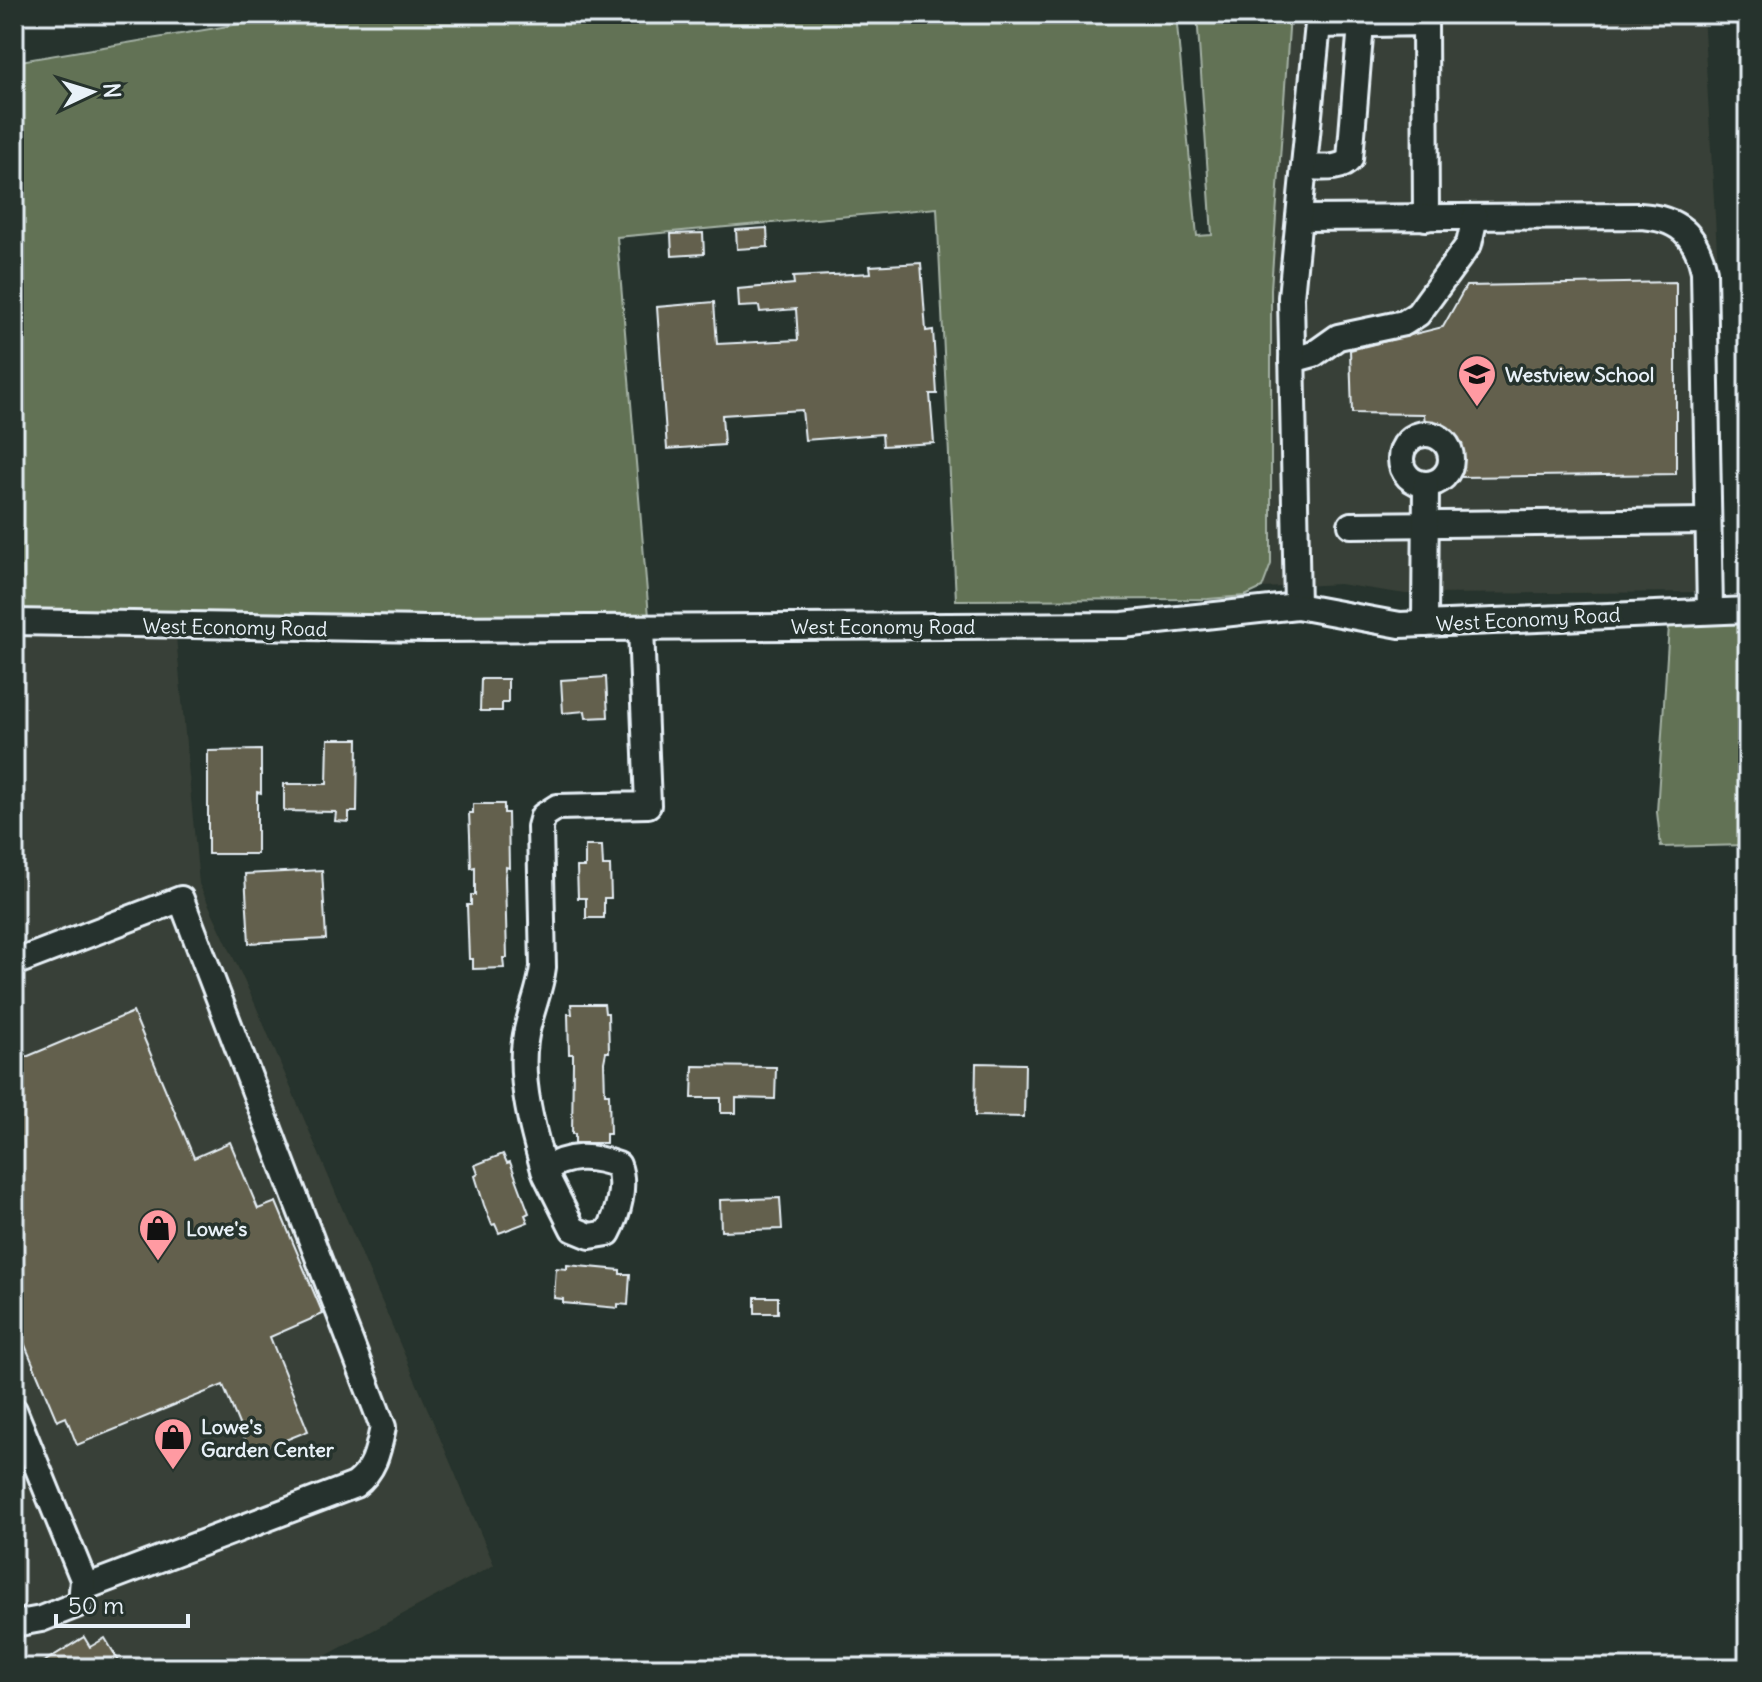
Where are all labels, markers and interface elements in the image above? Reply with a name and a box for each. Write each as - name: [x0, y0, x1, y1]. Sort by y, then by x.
- north arrow: [52, 52, 132, 132]
- text: N: [97, 82, 126, 99]
- school or university icon: Westview School: [1456, 353, 1498, 408]
- place label: Westview School: [1505, 362, 1654, 387]
- street label: West Economy Road: [1435, 602, 1621, 636]
- street label: West Economy Road: [142, 613, 328, 641]
- street label: West Economy Road: [791, 614, 976, 639]
- shop icon: Lowe's: [137, 1207, 179, 1262]
- place label: Lowe's: [186, 1216, 247, 1241]
- place label: Lowe's Garden Center: [201, 1414, 335, 1462]
- shop icon: Lowe's Garden Center: [152, 1416, 194, 1471]
- scale bar: [56, 1578, 188, 1628]
- text: 50 m: [68, 1590, 124, 1620]

